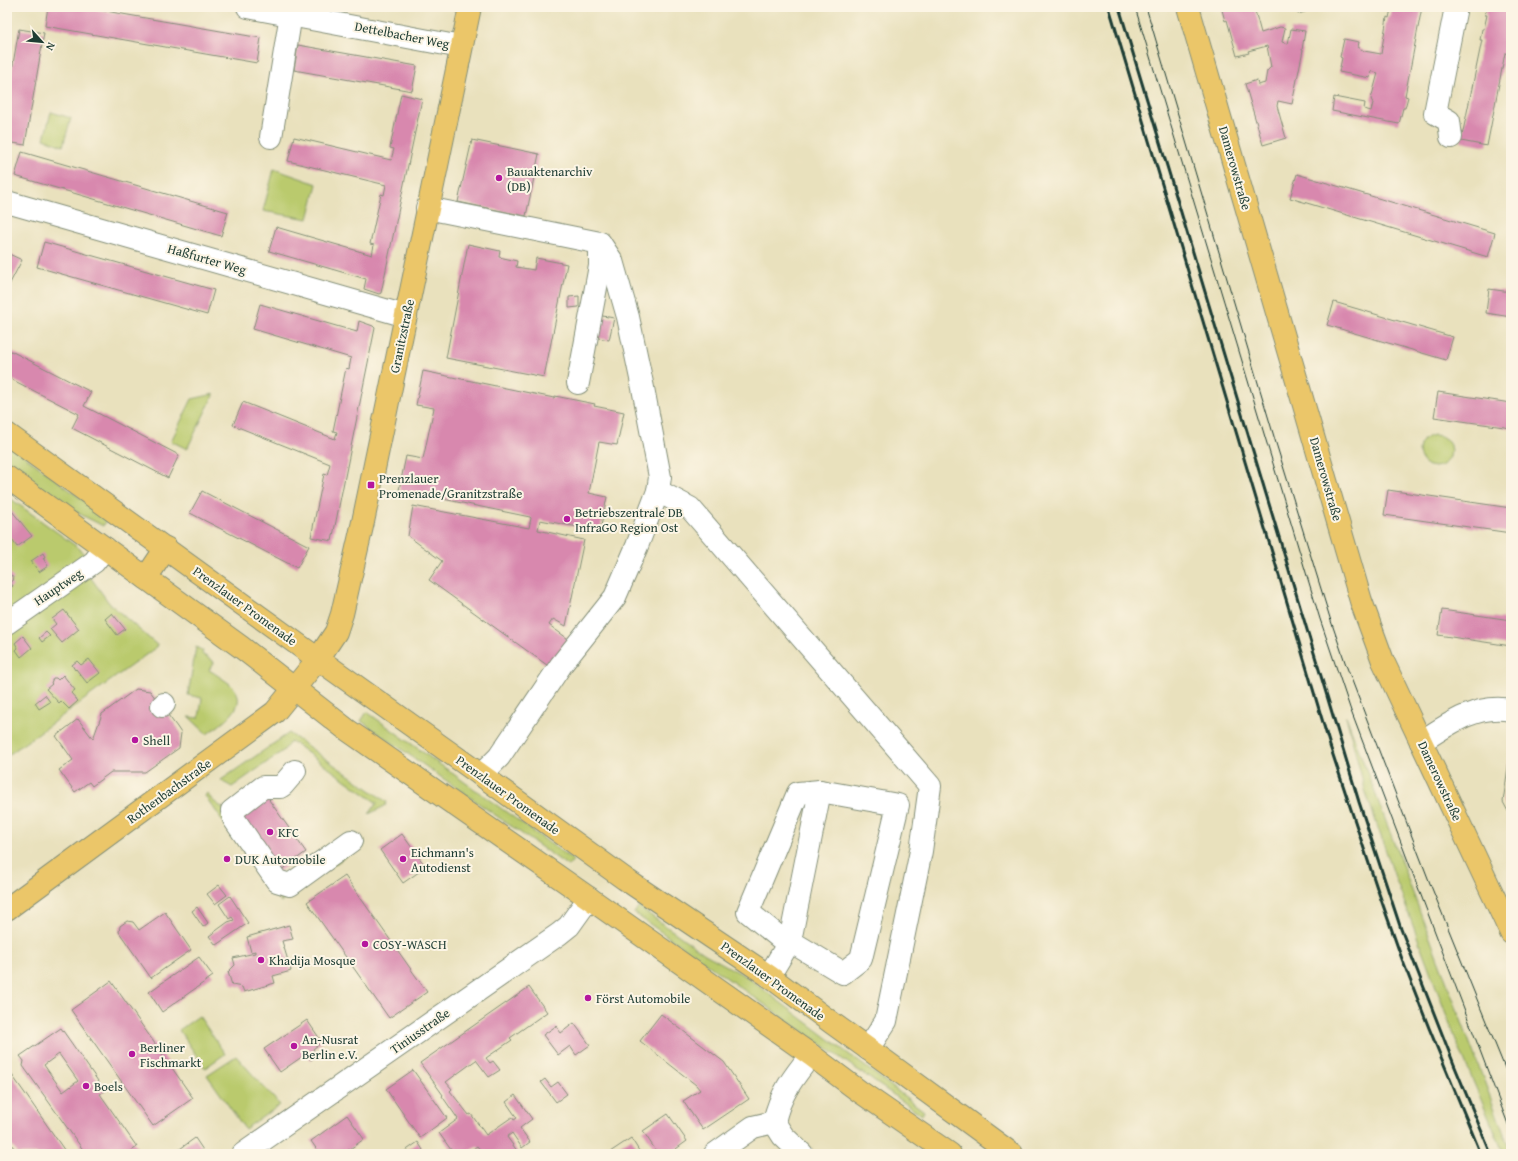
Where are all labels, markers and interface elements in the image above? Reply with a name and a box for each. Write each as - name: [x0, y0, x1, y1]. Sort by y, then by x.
- street label: Dettelbacher Weg: [353, 17, 451, 54]
- north arrow: [22, 22, 62, 62]
- text: N: [42, 40, 60, 54]
- street label: Damerowstraße: [1214, 124, 1256, 212]
- place label: Bauaktenarchiv (DB): [507, 162, 593, 196]
- marker: Bauaktenarchiv (DB): [494, 173, 504, 183]
- street label: Haßfurter Weg: [165, 239, 249, 279]
- street label: Granitzstraße: [385, 297, 419, 375]
- street label: Damerowstraße: [1305, 435, 1347, 523]
- place label: Prenzlauer Promenade/Granitzstraße: [379, 469, 522, 503]
- marker: Prenzlauer Promenade/Granitzstraße: [366, 480, 376, 490]
- place label: Betriebszentrale DB InfraGO Region Ost: [575, 503, 683, 537]
- marker: Betriebszentrale DB InfraGO Region Ost: [562, 514, 572, 524]
- street label: Prenzlauer Promenade: [189, 562, 301, 650]
- street label: Hauptweg: [30, 563, 87, 610]
- place label: Shell: [143, 731, 170, 750]
- marker: Shell: [130, 735, 140, 745]
- street label: Damerowstraße: [1413, 738, 1467, 824]
- street label: Prenzlauer Promenade: [452, 751, 564, 839]
- street label: Rothenbachstraße: [123, 754, 215, 828]
- place label: KFC: [278, 823, 299, 842]
- marker: KFC: [265, 827, 275, 837]
- place label: Eichmann's Autodienst: [411, 843, 474, 877]
- place label: DUK Automobile: [235, 850, 326, 869]
- marker: DUK Automobile: [222, 854, 232, 864]
- marker: Eichmann's Autodienst: [398, 854, 408, 864]
- place label: COSY-WASCH: [373, 935, 447, 954]
- street label: Prenzlauer Promenade: [717, 937, 829, 1025]
- marker: COSY-WASCH: [360, 939, 370, 949]
- place label: Khadija Mosque: [269, 951, 356, 970]
- marker: Khadija Mosque: [256, 955, 266, 965]
- place label: Först Automobile: [596, 989, 690, 1008]
- marker: Först Automobile: [583, 993, 593, 1003]
- street label: Tiniusstraße: [386, 1003, 454, 1059]
- place label: An-Nusrat Berlin e.V.: [302, 1030, 359, 1064]
- place label: Berliner Fischmarkt: [140, 1038, 202, 1072]
- marker: An-Nusrat Berlin e.V.: [289, 1041, 299, 1051]
- marker: Berliner Fischmarkt: [127, 1049, 137, 1059]
- place label: Boels: [94, 1077, 123, 1096]
- marker: Boels: [81, 1081, 91, 1091]

